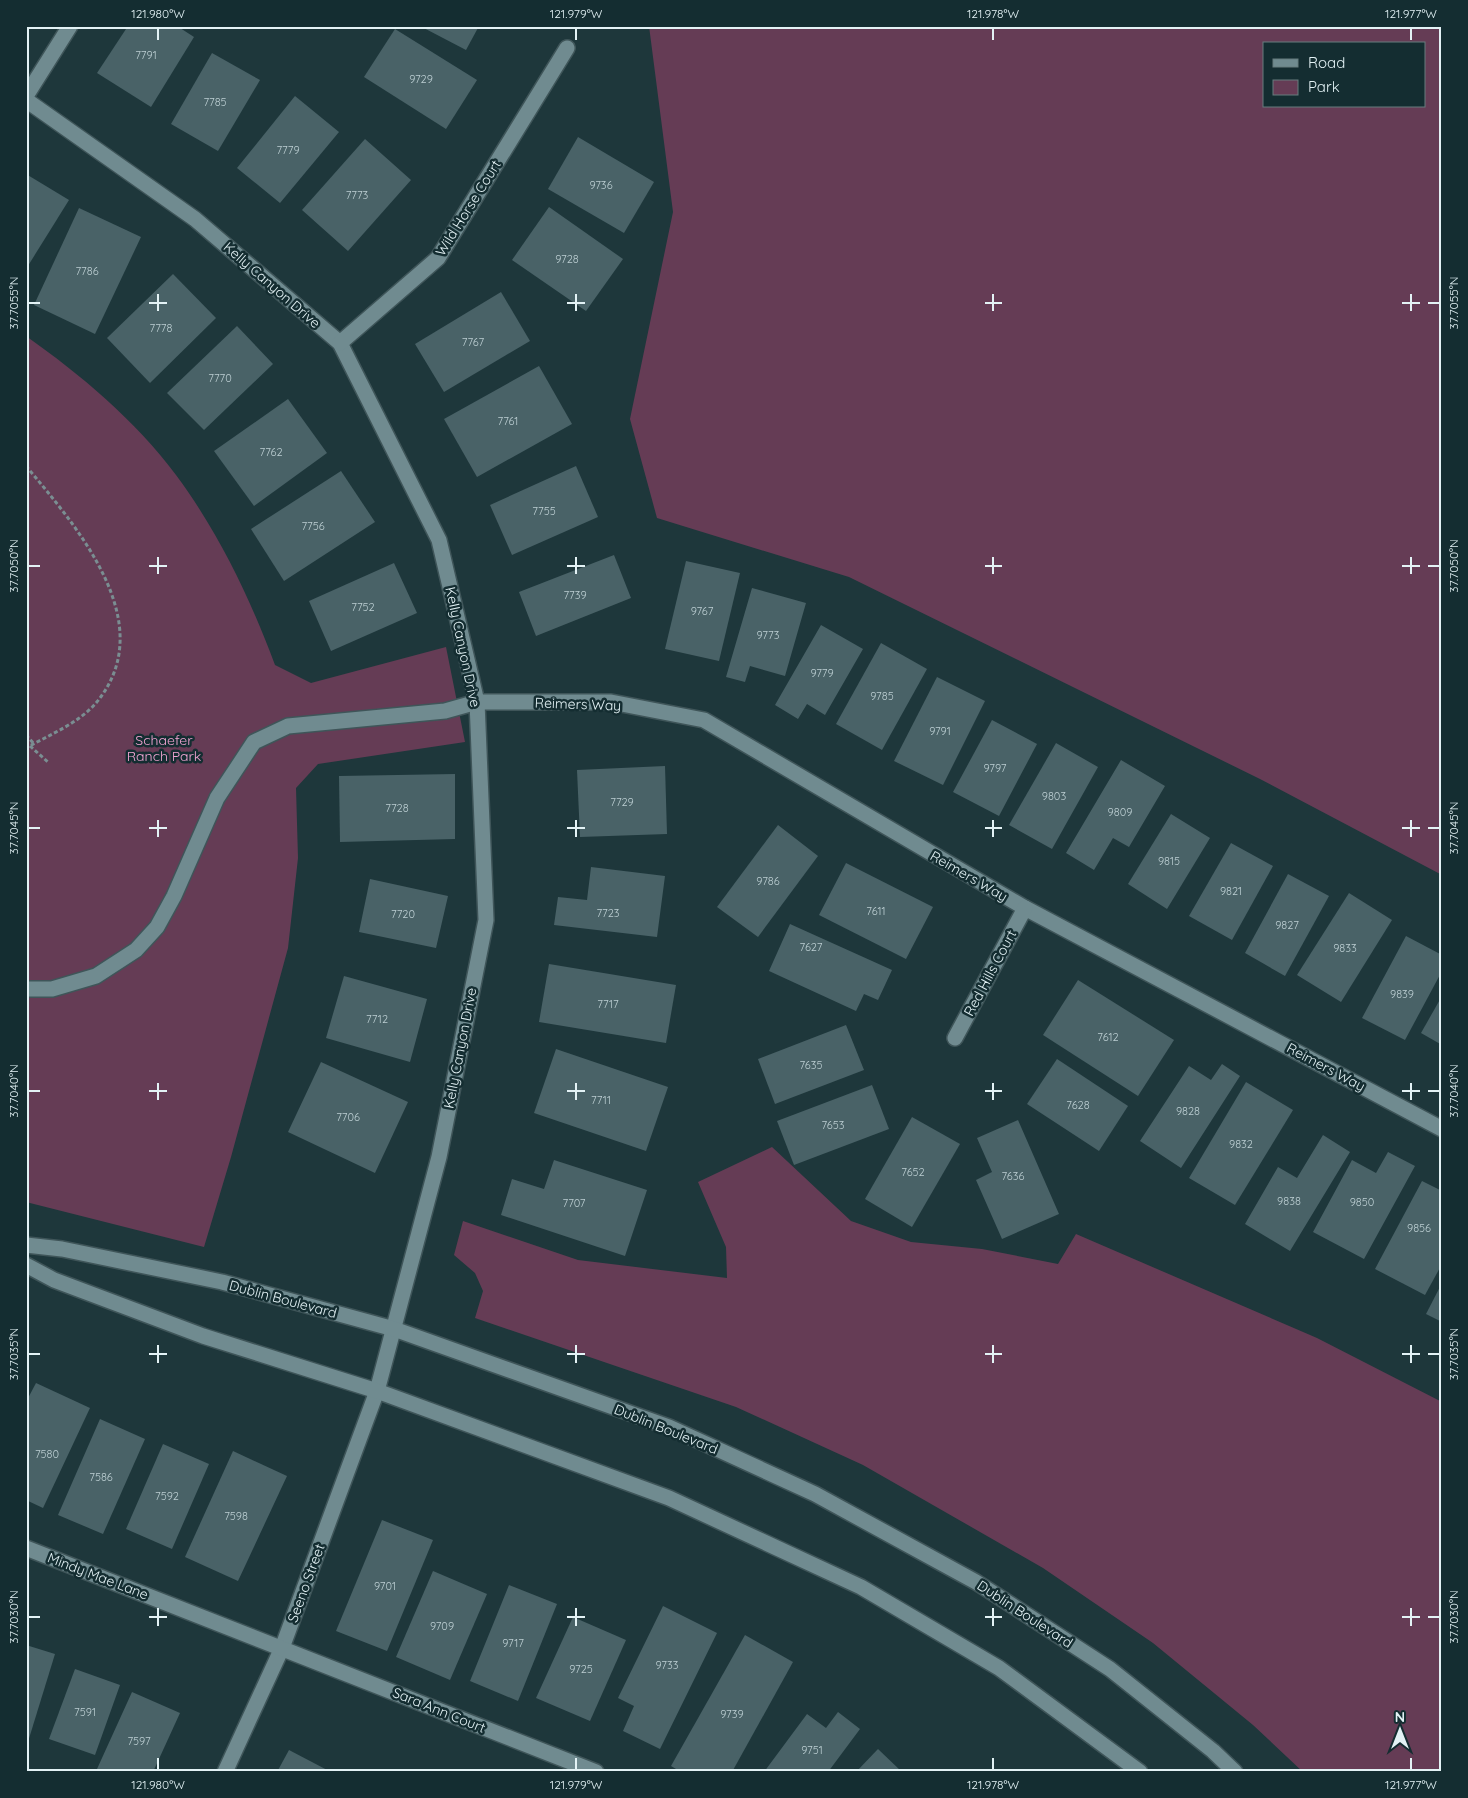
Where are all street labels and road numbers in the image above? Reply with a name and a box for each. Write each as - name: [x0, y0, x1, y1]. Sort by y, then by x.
- street label: Wild Horse Court: [431, 156, 505, 259]
- street label: Kelly Canyon Drive: [220, 238, 324, 332]
- street label: Kelly Canyon Drive: [441, 585, 485, 709]
- street label: Reimers Way: [534, 693, 622, 715]
- street label: Reimers Way: [927, 847, 1011, 905]
- street label: Red Hills Court: [960, 927, 1020, 1019]
- street label: Kelly Canyon Drive: [439, 986, 481, 1110]
- street label: Reimers Way: [1284, 1039, 1368, 1095]
- street label: Dublin Boulevard: [227, 1276, 339, 1322]
- street label: Dublin Boulevard: [611, 1400, 721, 1458]
- street label: Seeno Street: [283, 1541, 329, 1625]
- street label: Mindy Mae Lane: [45, 1548, 151, 1604]
- street label: Dublin Boulevard: [974, 1576, 1076, 1652]
- street label: Sara Ann Court: [390, 1683, 488, 1737]

